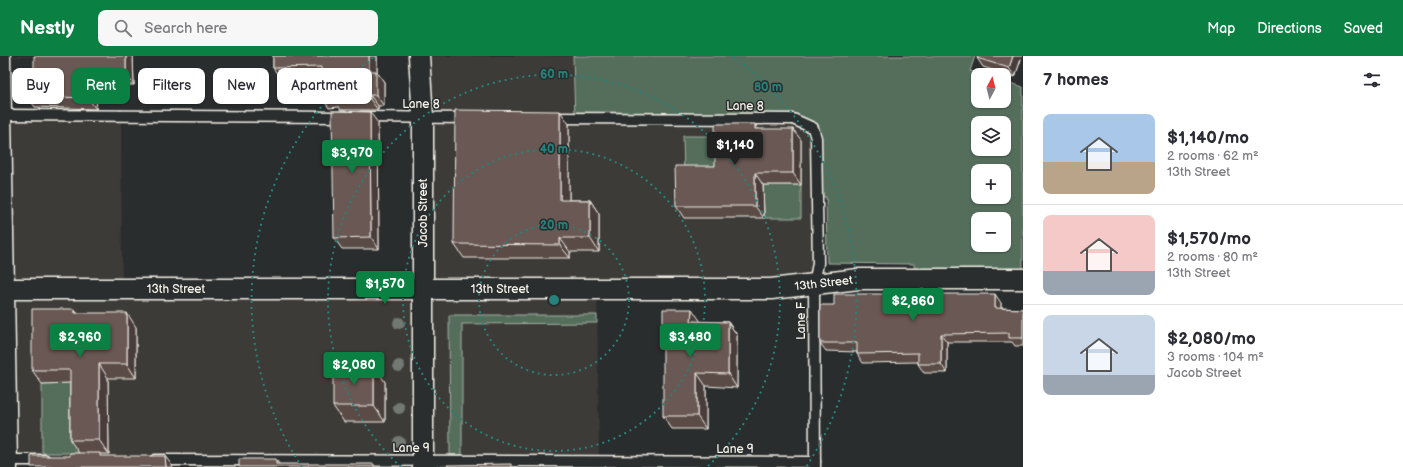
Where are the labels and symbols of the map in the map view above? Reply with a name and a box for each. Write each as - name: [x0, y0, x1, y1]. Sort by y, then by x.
- text: 60 m: [540, 67, 568, 82]
- north arrow: [971, 68, 1011, 108]
- text: 80 m: [754, 80, 782, 95]
- street label: Lane 8: [402, 97, 440, 112]
- street label: Lane 8: [726, 99, 764, 114]
- pin: $1,140: [702, 132, 768, 166]
- pin: $3,970: [319, 140, 385, 174]
- text: 40 m: [540, 142, 568, 157]
- street label: Jacob Street: [416, 178, 431, 247]
- text: 20 m: [540, 218, 568, 233]
- pin: $1,570: [352, 271, 418, 305]
- street label: 13th Street: [794, 272, 854, 294]
- street label: 13th Street: [147, 282, 206, 297]
- street label: 13th Street: [471, 282, 530, 297]
- pin: $2,860: [880, 288, 946, 322]
- centre of rings: [547, 293, 561, 307]
- street label: Lane F: [794, 301, 809, 340]
- pin: $2,960: [47, 324, 113, 358]
- pin: $3,480: [657, 324, 723, 358]
- pin: $2,080: [321, 352, 387, 386]
- street label: Lane 9: [392, 441, 430, 456]
- street label: Lane 9: [716, 442, 754, 457]

